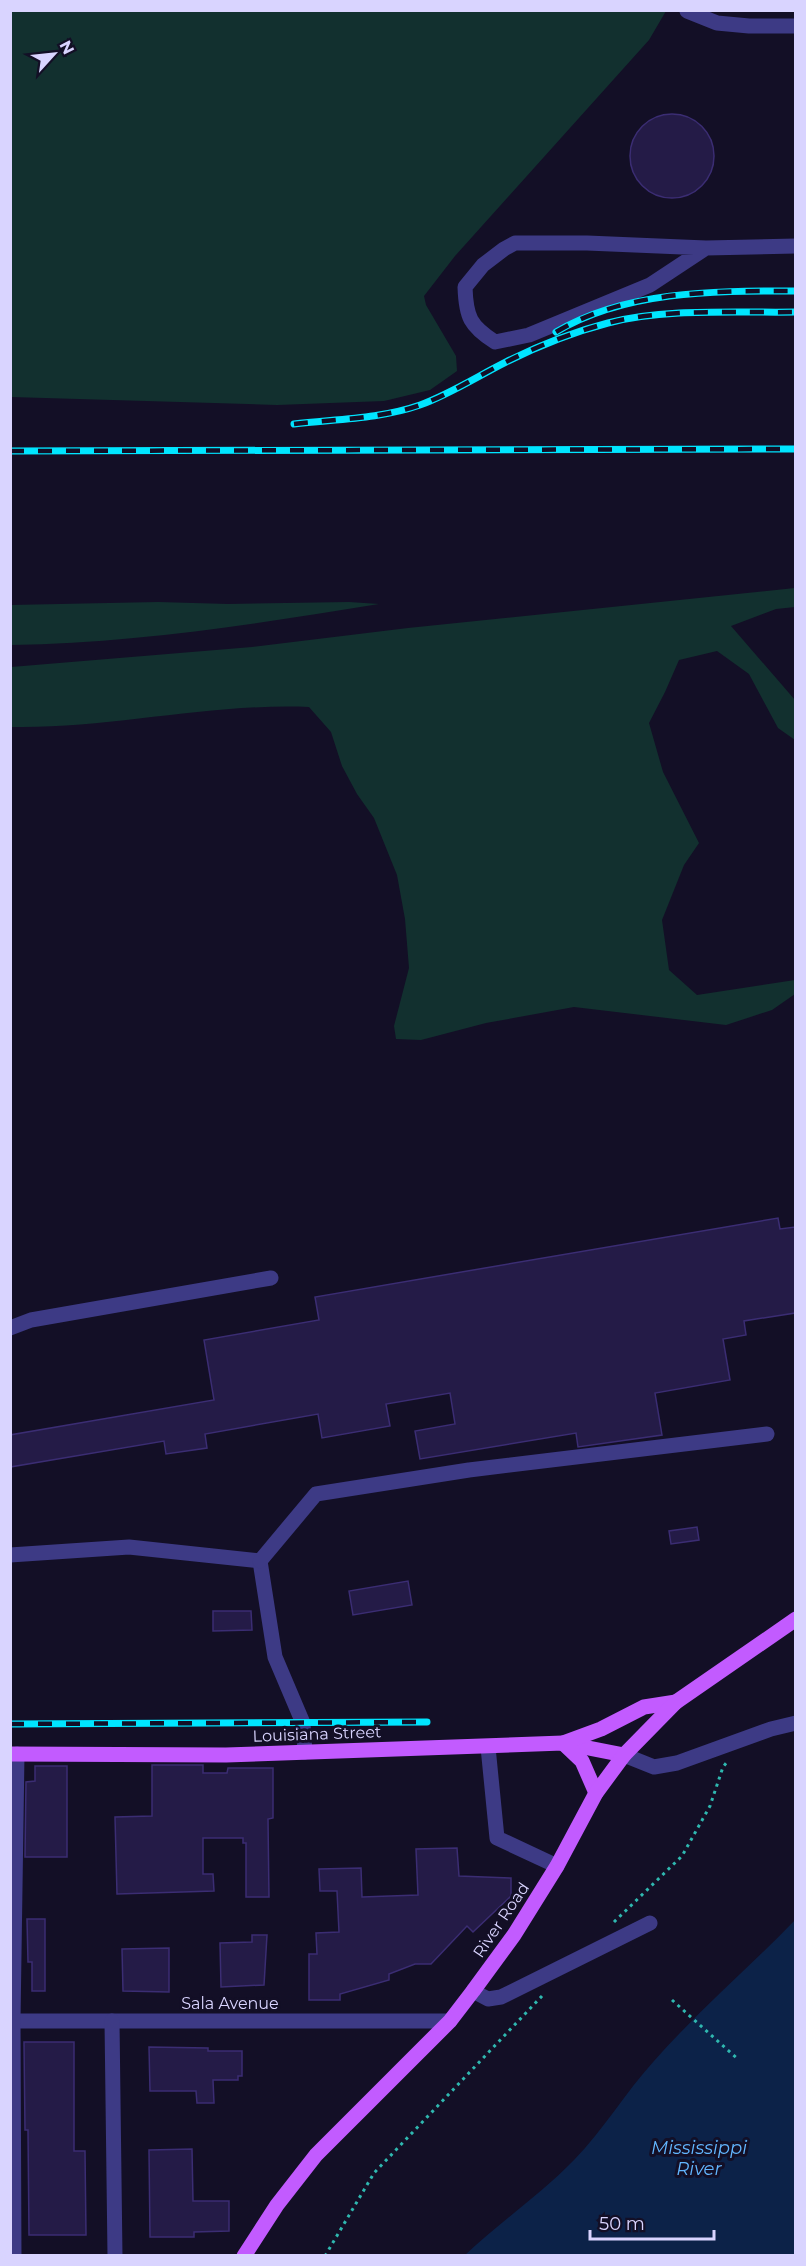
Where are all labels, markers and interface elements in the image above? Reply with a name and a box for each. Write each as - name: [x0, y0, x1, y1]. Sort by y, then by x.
- north arrow: [24, 24, 84, 84]
- text: N: [56, 37, 78, 57]
- street label: Louisiana Street: [252, 1722, 382, 1746]
- street label: River Road: [469, 1879, 533, 1961]
- street label: Sala Avenue: [181, 1994, 279, 2013]
- water label: Mississippi River: [651, 2137, 747, 2180]
- scale bar: [590, 2203, 714, 2241]
- text: 50 m: [599, 2213, 645, 2235]

